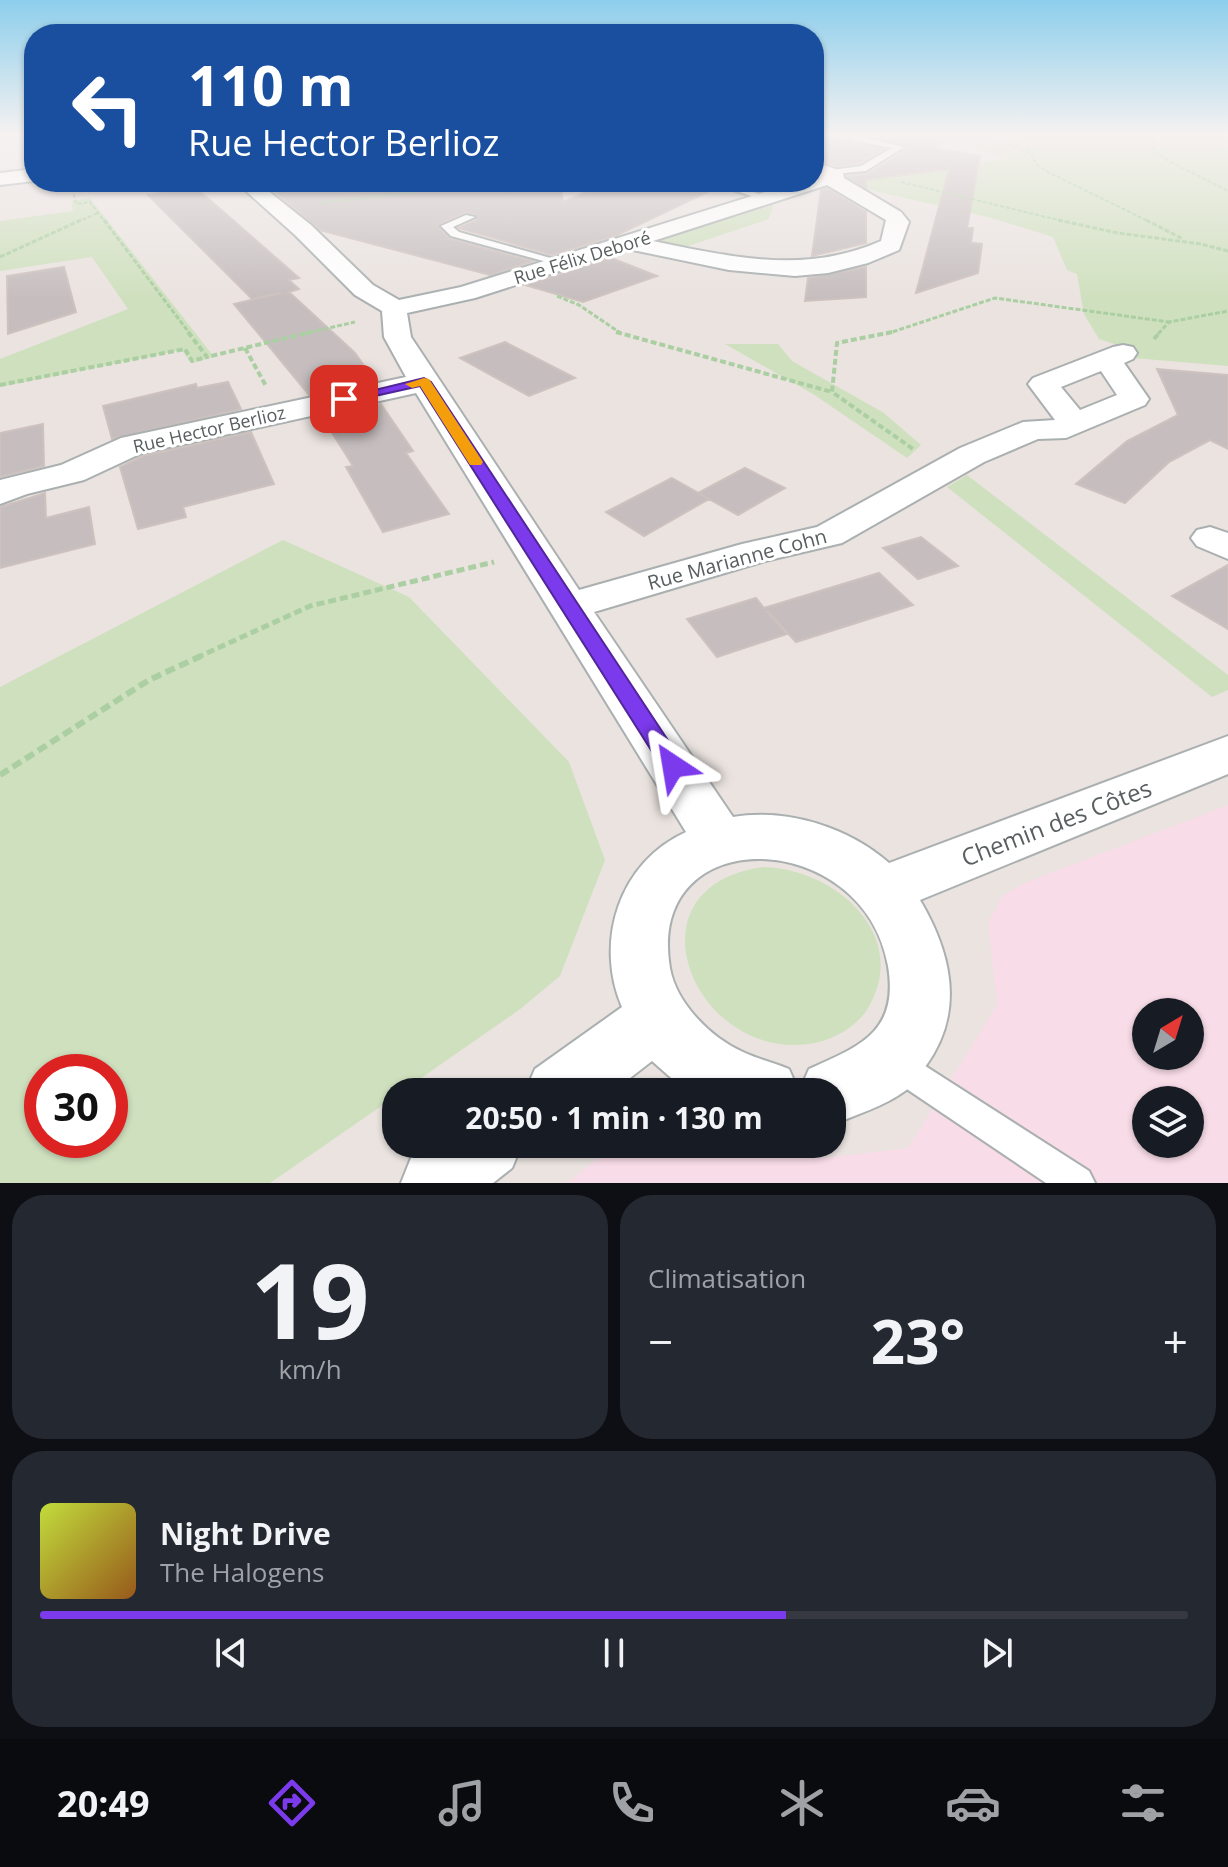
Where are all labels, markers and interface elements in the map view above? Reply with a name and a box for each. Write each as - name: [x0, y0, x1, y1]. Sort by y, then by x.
- text: 110 m: [188, 46, 354, 122]
- icon: left: [56, 56, 160, 160]
- text: Rue Hector Berlioz: [188, 118, 499, 167]
- street label: Rue Félix Deboré: [511, 225, 653, 289]
- pin: [310, 365, 378, 433]
- icon: arrive: [322, 377, 366, 421]
- street label: Rue Hector Berlioz: [130, 400, 288, 458]
- street label: Rue Marianne Cohn: [644, 522, 830, 596]
- position arrow: [631, 724, 715, 808]
- street label: Chemin des Côtes: [956, 771, 1156, 873]
- north arrow: [1132, 998, 1204, 1070]
- map controls: [1132, 998, 1204, 1158]
- speed limit sign: 30: [24, 1054, 128, 1158]
- button: layers: [1132, 1086, 1204, 1158]
- text: 20:50 · 1 min · 130 m: [465, 1097, 763, 1138]
- text: 19: [251, 1228, 369, 1369]
- text: Climatisation: [648, 1260, 806, 1296]
- text: 23°: [871, 1300, 965, 1382]
- text: −: [648, 1311, 673, 1371]
- text: +: [1163, 1311, 1188, 1371]
- text: km/h: [278, 1351, 342, 1387]
- text: Night Drive: [160, 1513, 331, 1554]
- text: The Halogens: [160, 1554, 325, 1590]
- icon: previous: [209, 1631, 253, 1675]
- icon: pause: [592, 1631, 636, 1675]
- icon: next: [975, 1631, 1019, 1675]
- icon: directions: [264, 1775, 320, 1831]
- icon: music: [434, 1775, 490, 1831]
- icon: phone: [604, 1775, 660, 1831]
- icon: climate: [774, 1775, 830, 1831]
- icon: car: [945, 1775, 1001, 1831]
- icon: filters: [1115, 1775, 1171, 1831]
- text: 20:49: [57, 1779, 150, 1828]

